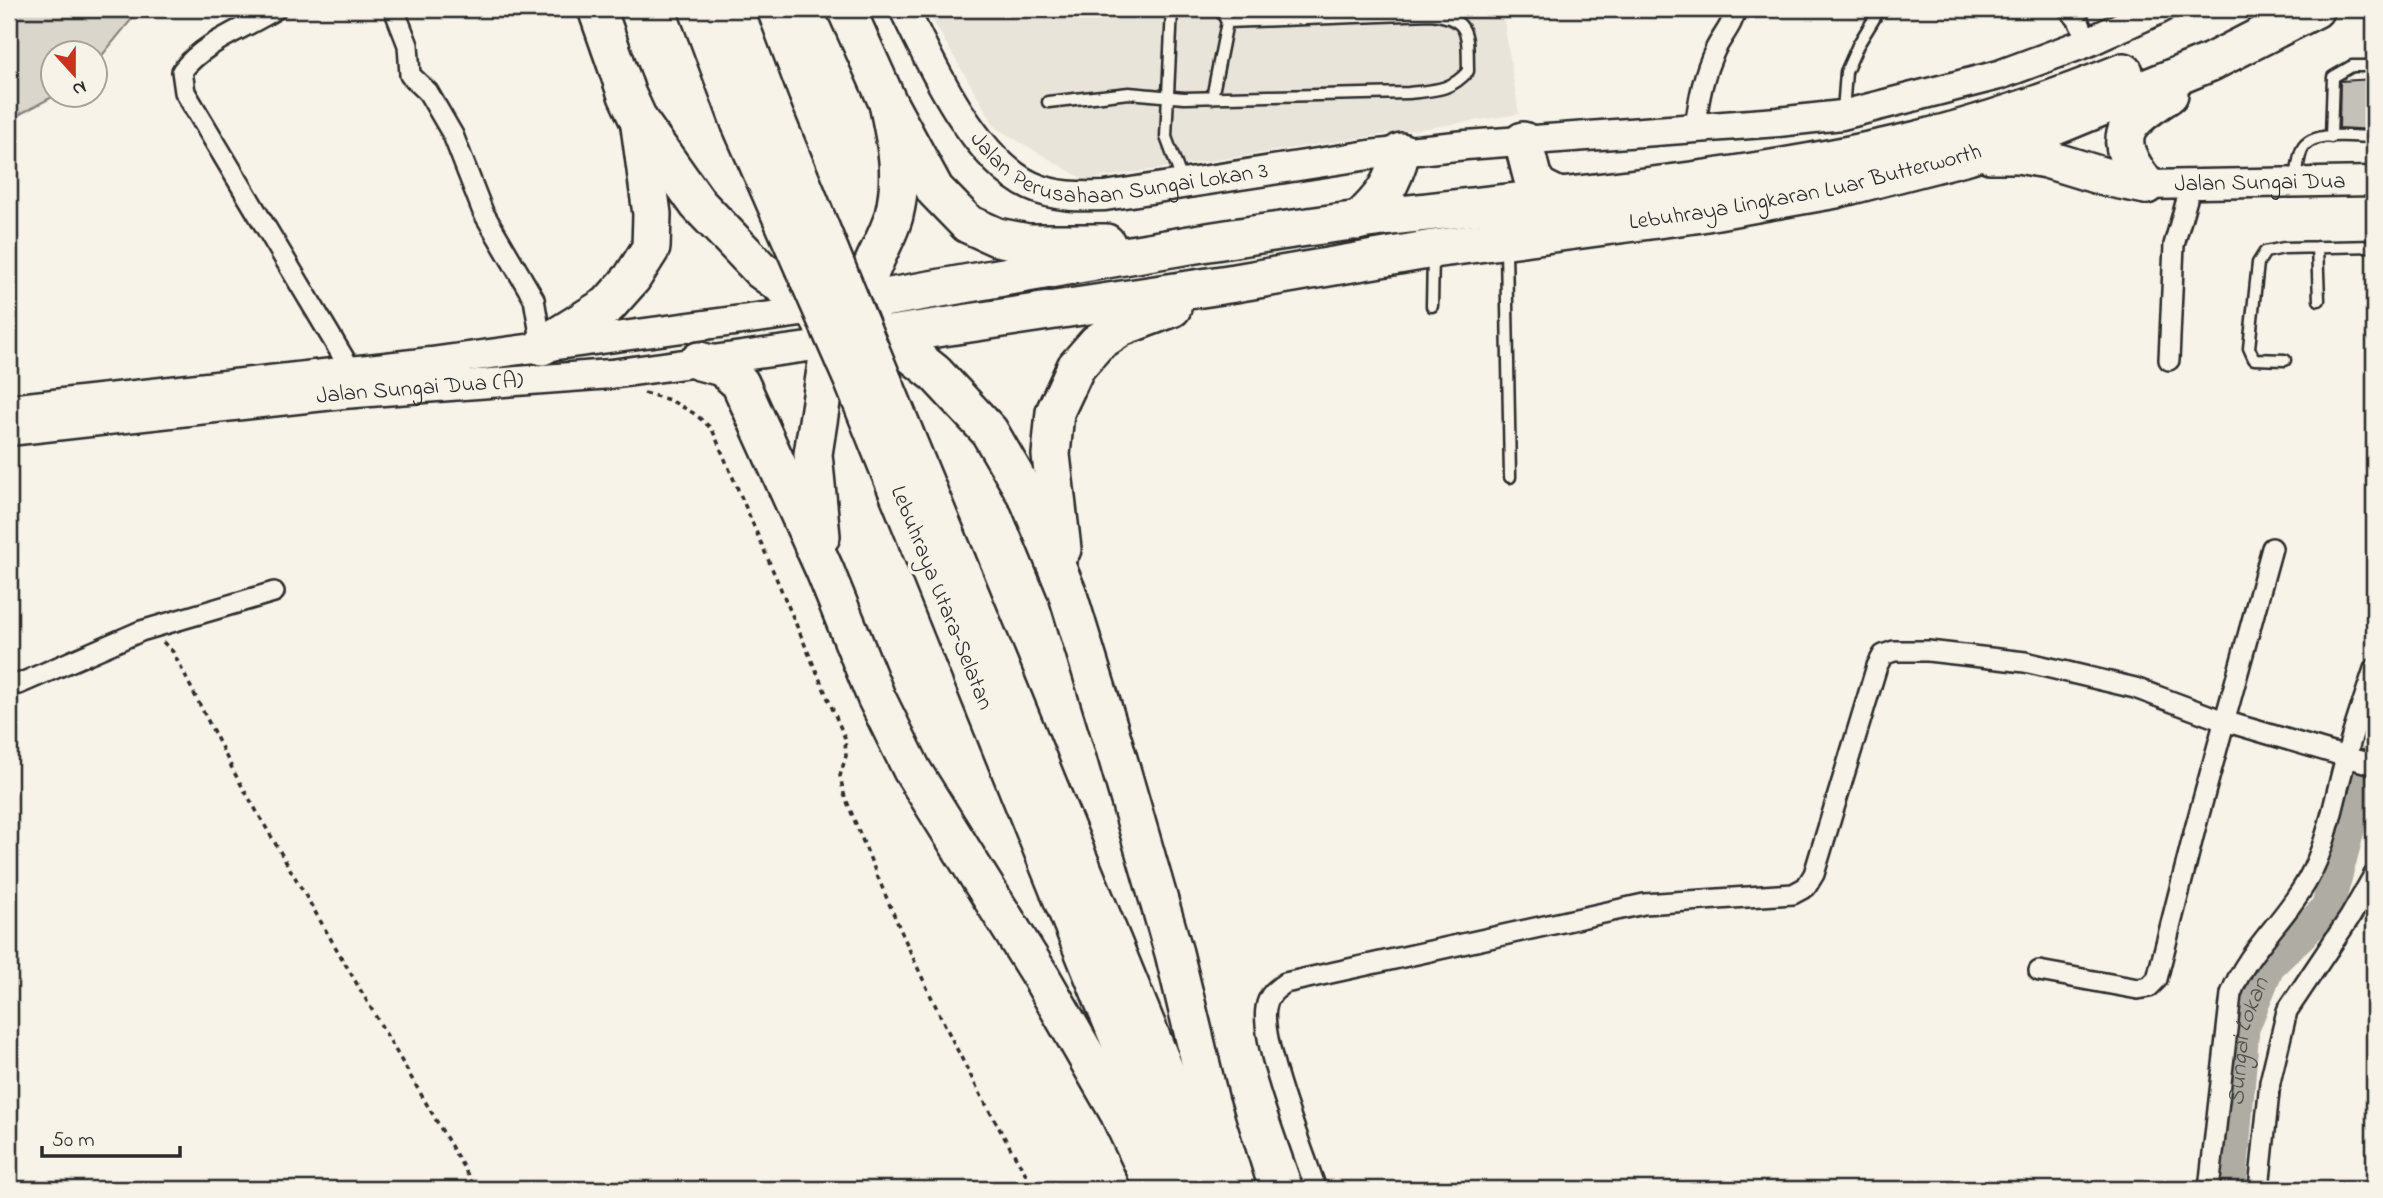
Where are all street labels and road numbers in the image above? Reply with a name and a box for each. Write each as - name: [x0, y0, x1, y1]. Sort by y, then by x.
- street label: Jalan Perusahaan Sungai Lokan 3: [961, 125, 1270, 213]
- street label: Lebuhraya Lingkaran Luar Butterworth: [1627, 135, 1986, 239]
- street label: Jalan Sungai Dua: [2174, 165, 2346, 201]
- street label: Jalan Sungai Dua (A): [314, 364, 525, 413]
- street label: Lebuhraya Utara–Selatan: [879, 481, 1001, 716]

